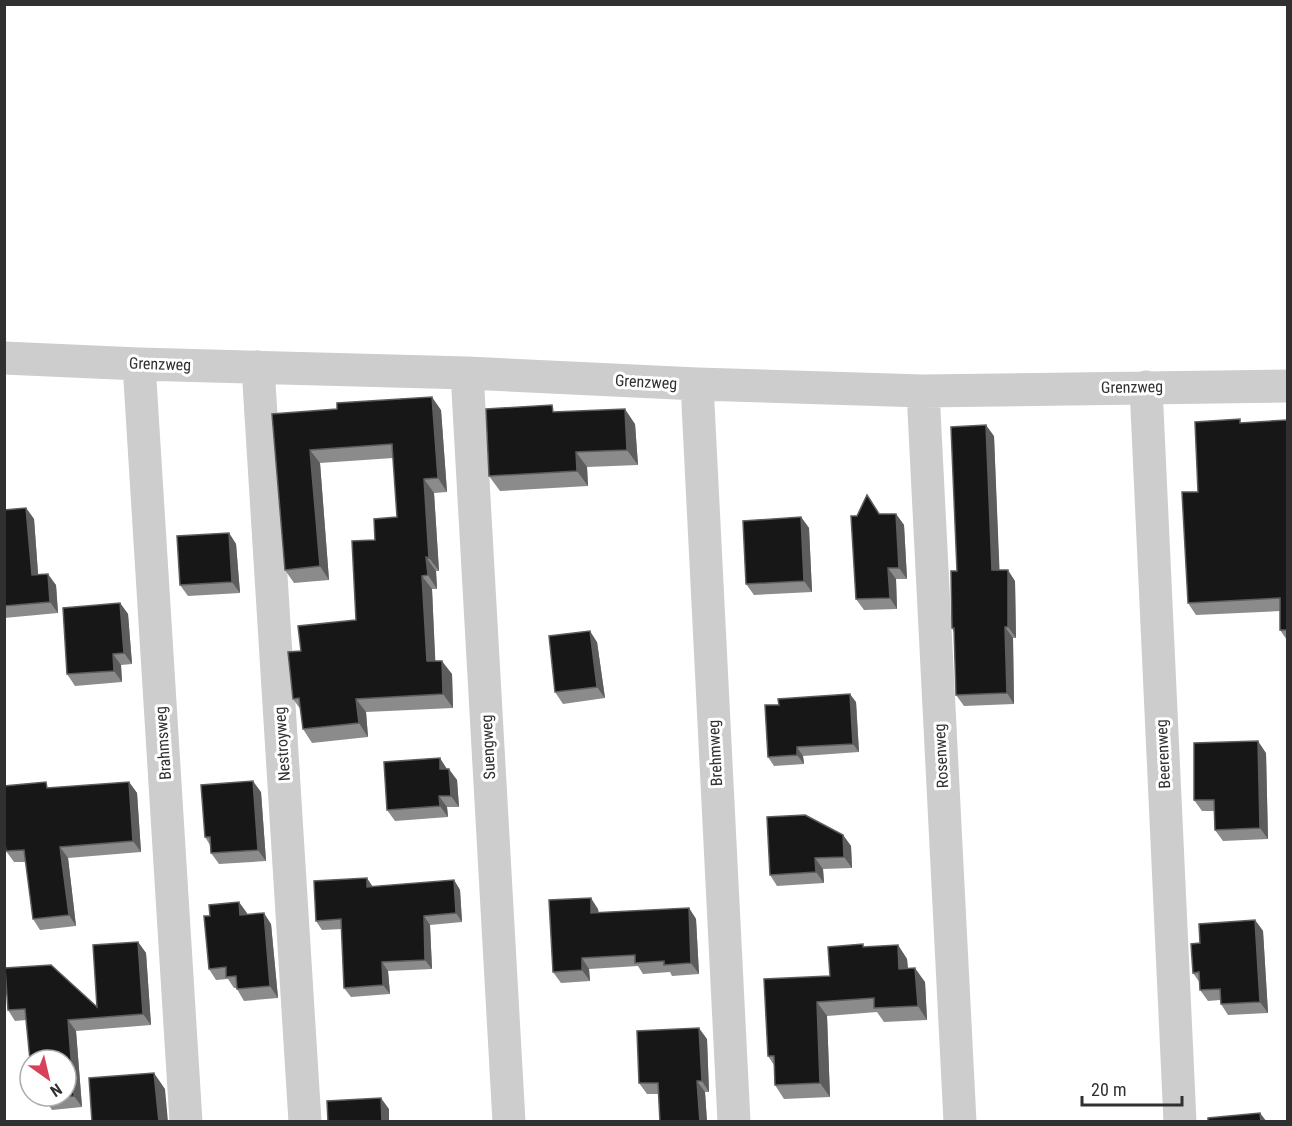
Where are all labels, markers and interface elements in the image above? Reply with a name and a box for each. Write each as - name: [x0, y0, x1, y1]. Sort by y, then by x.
- street label: Grenzweg: [129, 353, 191, 375]
- street label: Grenzweg: [614, 371, 678, 393]
- street label: Grenzweg: [1101, 377, 1163, 397]
- street label: Brahmsweg: [151, 706, 175, 780]
- street label: Nestroyweg: [270, 706, 294, 782]
- street label: Suengweg: [477, 714, 499, 780]
- street label: Brehmweg: [704, 719, 726, 787]
- street label: Beerenweg: [1152, 719, 1174, 789]
- street label: Rosenweg: [930, 723, 952, 789]
- north arrow: [18, 1048, 78, 1108]
- scale bar: [1082, 1069, 1182, 1107]
- text: N: [47, 1079, 65, 1101]
- text: 20 m: [1091, 1079, 1126, 1100]

